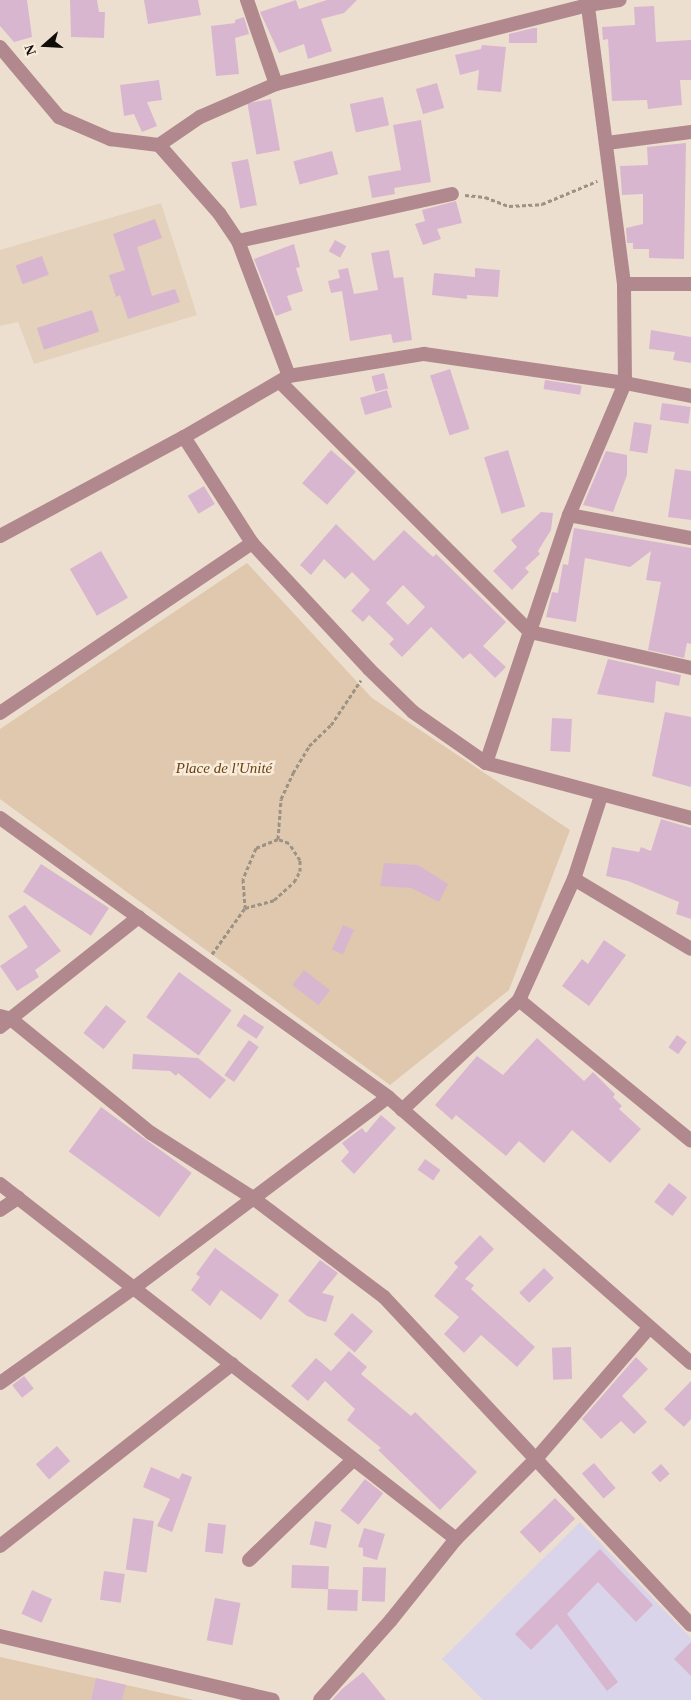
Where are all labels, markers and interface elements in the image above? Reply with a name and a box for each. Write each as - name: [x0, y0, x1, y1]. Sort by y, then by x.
- north arrow: [20, 20, 70, 70]
- text: N: [22, 43, 39, 57]
- park label: Place de l'Unité: [176, 760, 272, 778]

